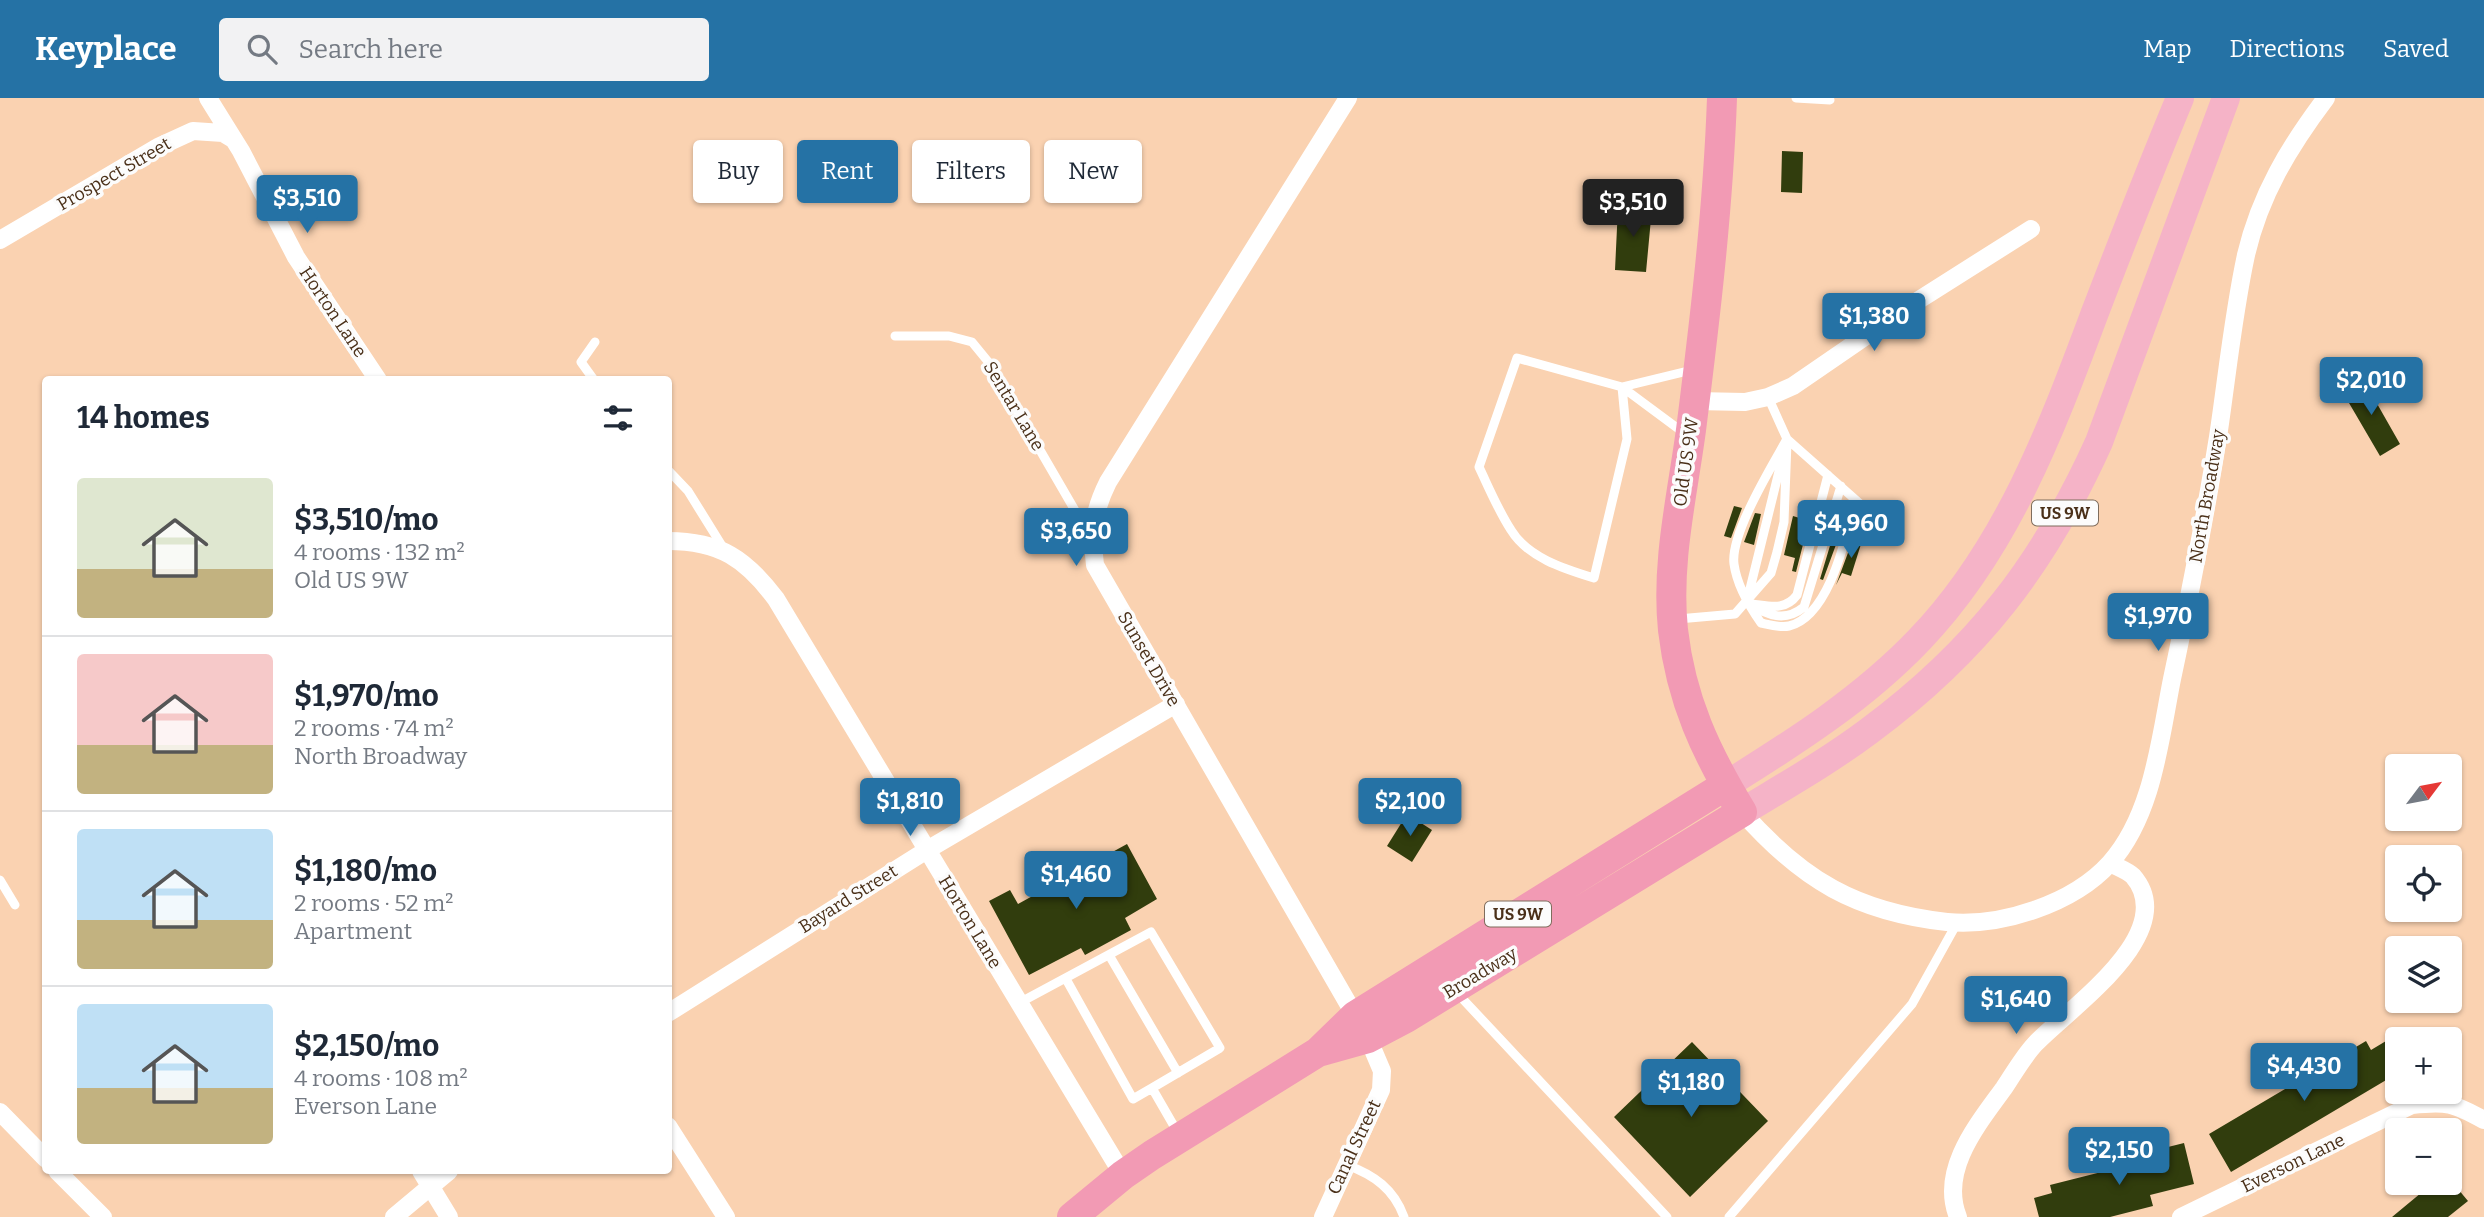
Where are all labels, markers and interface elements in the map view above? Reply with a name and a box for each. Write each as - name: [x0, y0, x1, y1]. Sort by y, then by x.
- search box: [219, 18, 709, 81]
- text: Keyplace: [35, 29, 177, 69]
- icon: search: [243, 30, 281, 68]
- text: Search here: [299, 34, 443, 65]
- text: Map: [2143, 35, 2192, 63]
- text: Directions: [2230, 35, 2345, 63]
- text: Saved: [2383, 35, 2449, 63]
- street label: Prospect Street: [53, 132, 175, 215]
- chip: Buy: [693, 140, 783, 203]
- chip: Rent: [797, 140, 898, 203]
- chip: Filters: [912, 140, 1030, 203]
- chip: New: [1044, 140, 1142, 203]
- pin: $3,510: [250, 176, 364, 235]
- pin: $3,510: [1576, 180, 1690, 239]
- text: $3,510: [273, 184, 341, 212]
- text: $3,510: [1599, 188, 1667, 216]
- street label: Horton Lane: [295, 262, 371, 362]
- pin: $1,380: [1817, 294, 1931, 353]
- text: $1,380: [1838, 302, 1910, 330]
- street label: Sentar Lane: [979, 357, 1049, 455]
- pin: $2,010: [2314, 358, 2428, 417]
- text: $2,010: [2336, 366, 2406, 394]
- icon: filters: [599, 399, 637, 437]
- text: 14 homes: [77, 400, 210, 436]
- street label: Old US 9W: [1669, 416, 1703, 508]
- street label: North Broadway: [2184, 427, 2230, 565]
- pin: $4,960: [1794, 500, 1908, 560]
- road number: US 9W: [2032, 500, 2098, 526]
- text: $3,510/mo: [294, 502, 439, 538]
- icon: home: [133, 506, 217, 590]
- pin: $3,650: [1019, 508, 1133, 568]
- text: $4,960: [1814, 509, 1888, 537]
- text: $3,650: [1040, 517, 1112, 545]
- text: 4 rooms · 132 m²: [294, 538, 465, 566]
- text: Old US 9W: [294, 566, 409, 594]
- pin: $1,970: [2101, 594, 2215, 653]
- text: $1,970: [2124, 602, 2192, 630]
- street label: Sunset Drive: [1113, 608, 1185, 710]
- text: $1,970/mo: [294, 678, 439, 714]
- icon: home: [133, 682, 217, 766]
- text: 2 rooms · 74 m²: [294, 714, 454, 742]
- text: North Broadway: [294, 742, 467, 770]
- north arrow: [2385, 754, 2462, 831]
- map controls: [2385, 754, 2462, 1195]
- pin: $1,810: [853, 778, 967, 838]
- pin: $2,100: [1353, 778, 1467, 838]
- text: $1,810: [876, 787, 944, 815]
- text: $2,100: [1374, 787, 1446, 815]
- button: locate: [2385, 845, 2462, 922]
- pin: $1,460: [1019, 852, 1133, 911]
- text: $1,180/mo: [294, 853, 437, 889]
- icon: home: [133, 857, 217, 941]
- street label: Bayard Street: [795, 860, 902, 938]
- text: $1,460: [1040, 860, 1112, 888]
- street label: Horton Lane: [934, 871, 1006, 973]
- text: 2 rooms · 52 m²: [294, 889, 453, 917]
- road number: US 9W: [1485, 902, 1551, 926]
- text: Apartment: [294, 917, 412, 945]
- button: layers: [2385, 936, 2462, 1013]
- street label: Broadway: [1439, 942, 1521, 1004]
- pin: $1,640: [1959, 976, 2073, 1036]
- text: $1,640: [1980, 985, 2052, 1013]
- button: +: [2385, 1027, 2462, 1104]
- text: $2,150/mo: [294, 1028, 439, 1064]
- icon: home: [133, 1032, 217, 1116]
- pin: $4,430: [2247, 1044, 2361, 1103]
- text: $4,430: [2267, 1052, 2341, 1080]
- pin: $1,180: [1634, 1060, 1748, 1119]
- text: 4 rooms · 108 m²: [294, 1064, 468, 1092]
- text: $1,180: [1657, 1068, 1725, 1096]
- text: Everson Lane: [294, 1092, 437, 1120]
- street label: Canal Street: [1322, 1096, 1386, 1198]
- button: −: [2385, 1118, 2462, 1195]
- pin: $2,150: [2062, 1128, 2176, 1187]
- street label: Everson Lane: [2238, 1129, 2348, 1197]
- text: $2,150: [2084, 1136, 2154, 1164]

